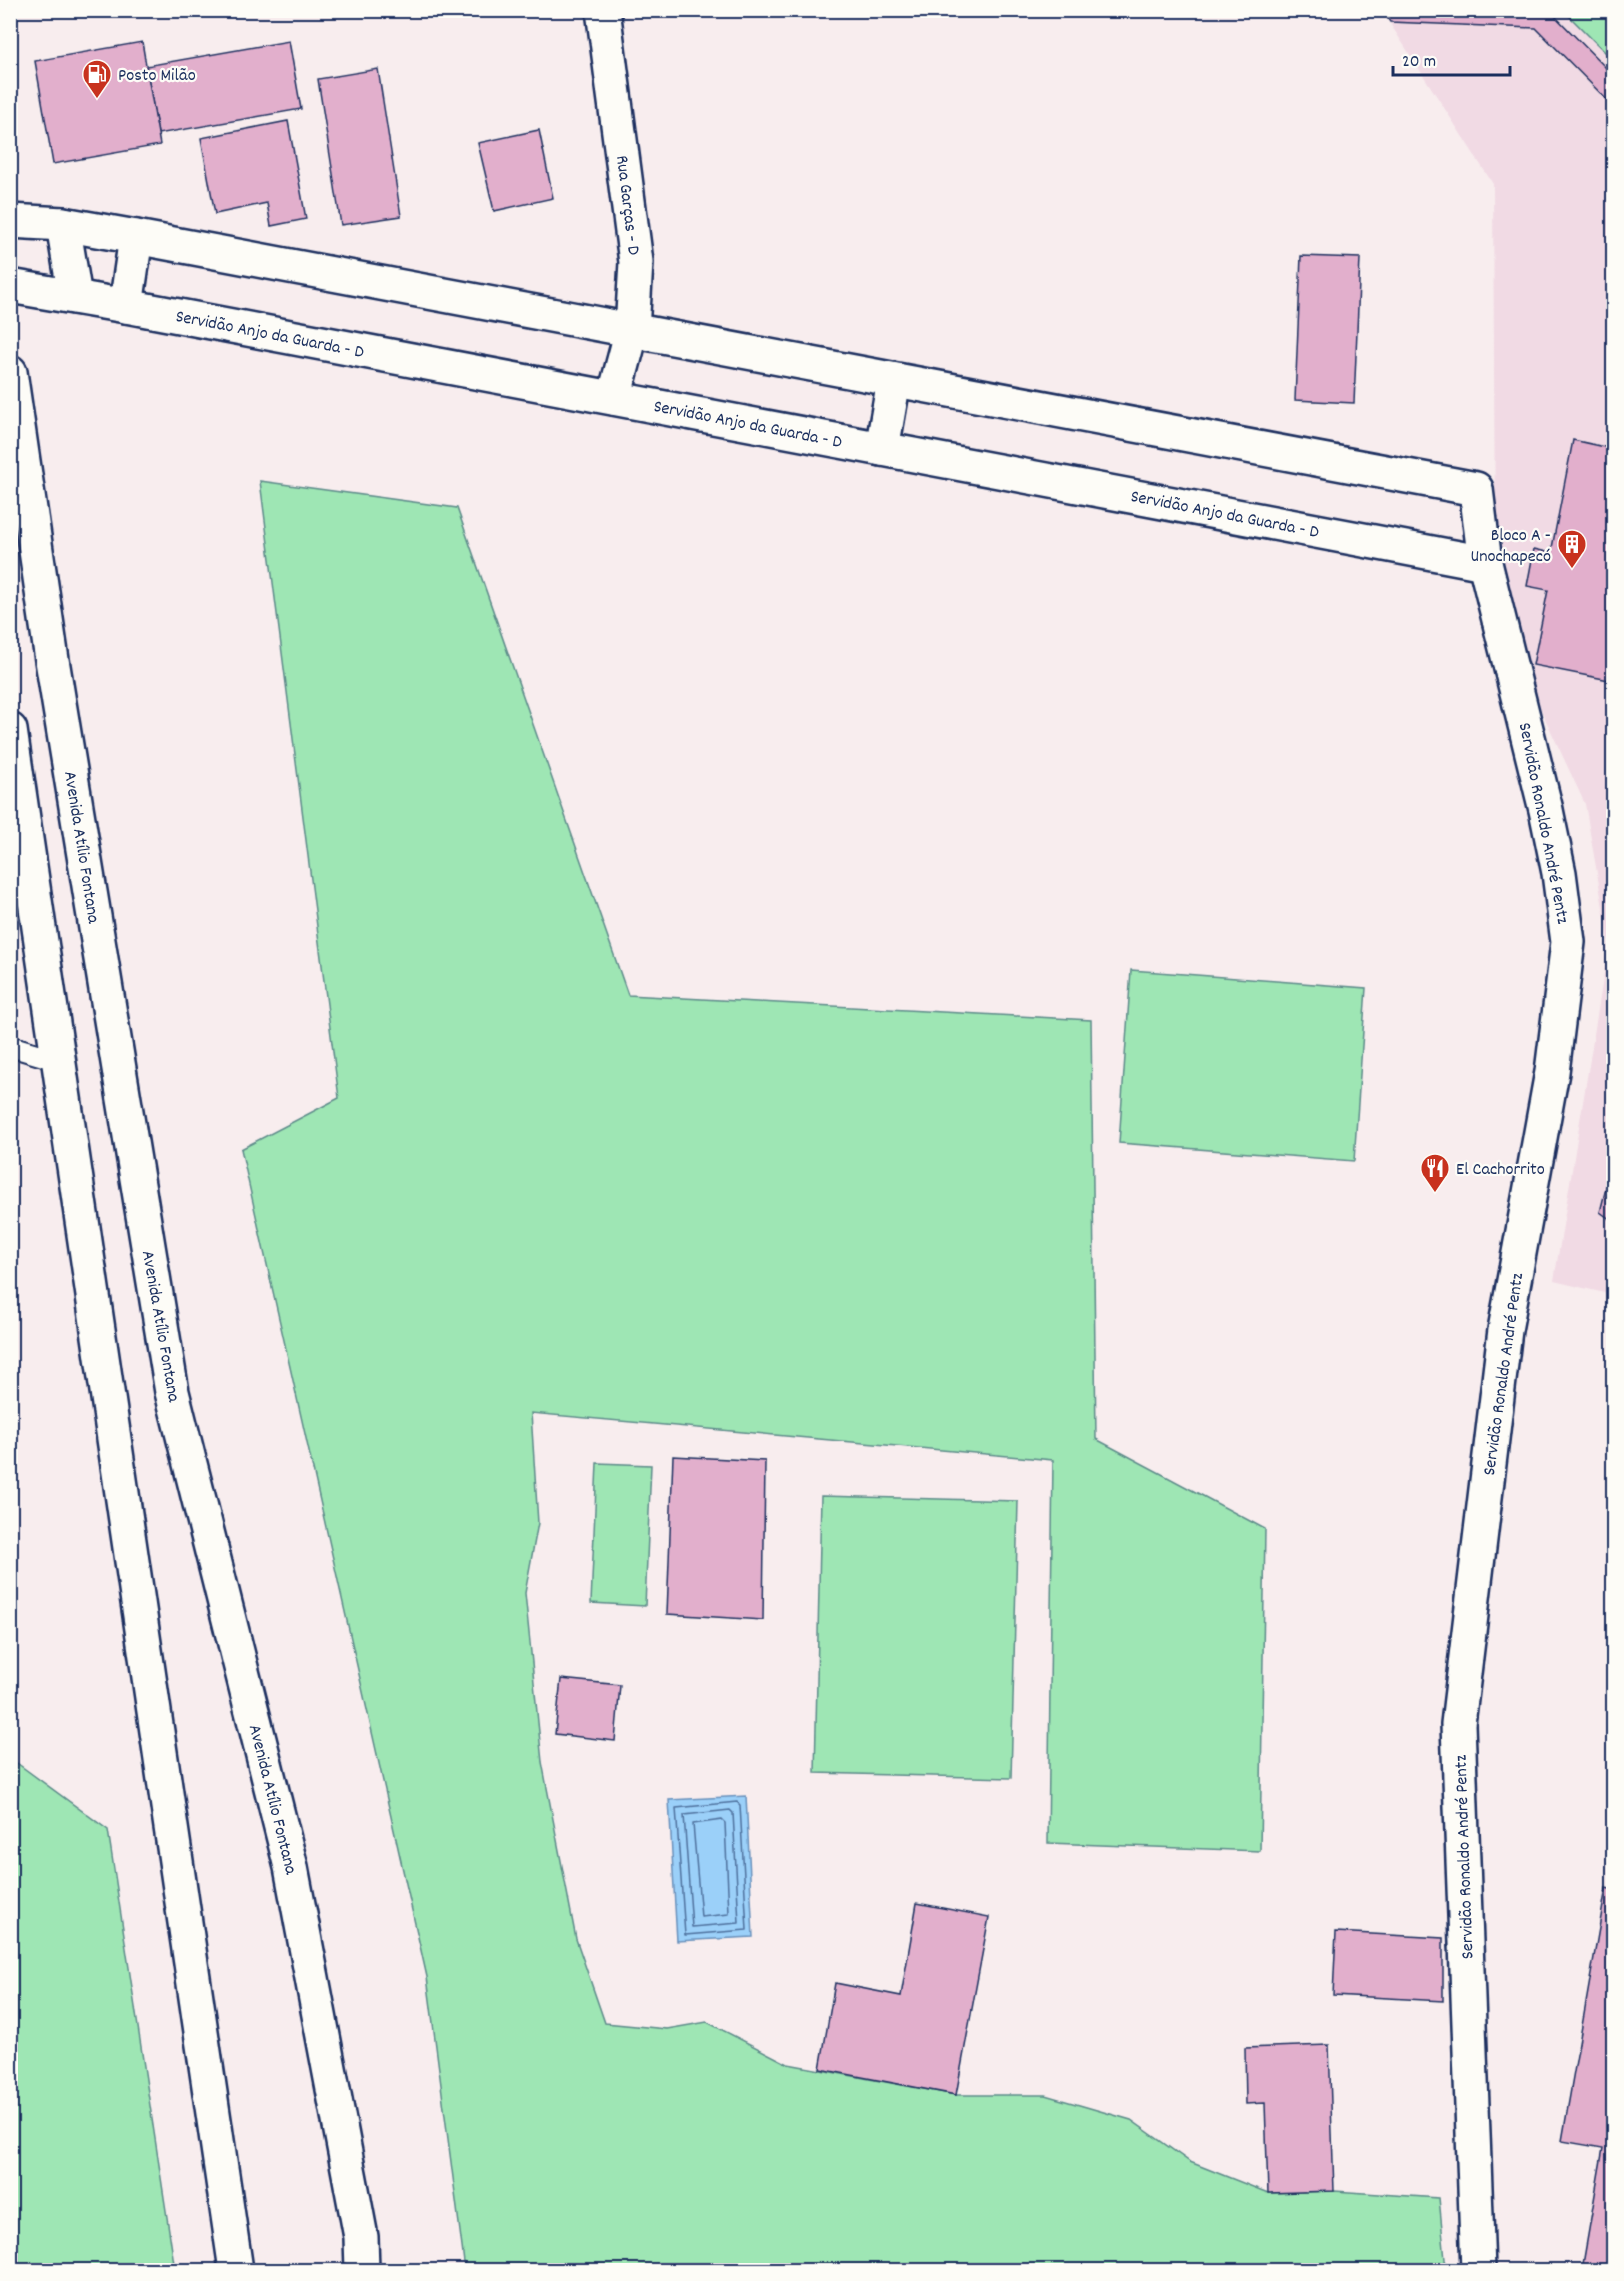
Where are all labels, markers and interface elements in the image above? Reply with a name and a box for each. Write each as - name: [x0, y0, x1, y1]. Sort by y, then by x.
- scale bar: [1393, 39, 1510, 77]
- text: 20 m: [1402, 50, 1436, 75]
- fuel station icon: Posto Milão: [81, 58, 113, 100]
- place label: Posto Milão: [118, 64, 196, 89]
- street label: Rua Garças - D: [608, 154, 645, 257]
- street label: Servidão Anjo da Guarda - D: [173, 305, 366, 366]
- street label: Servidão Anjo da Guarda - D: [651, 395, 844, 456]
- street label: Servidão Anjo da Guarda - D: [1128, 485, 1321, 546]
- place label: Bloco A - Unochapecó: [1471, 524, 1551, 570]
- building icon: Bloco A - Unochapecó: [1556, 528, 1588, 570]
- street label: Servidão Ronaldo André Pentz: [1511, 721, 1574, 926]
- street label: Avenida Atílio Fontana: [56, 770, 105, 926]
- restaurant icon: El Cachorrito: [1419, 1152, 1451, 1194]
- place label: El Cachorrito: [1456, 1158, 1545, 1183]
- street label: Avenida Atílio Fontana: [134, 1249, 185, 1405]
- street label: Servidão Ronaldo André Pentz: [1478, 1271, 1531, 1477]
- street label: Avenida Atílio Fontana: [241, 1722, 302, 1878]
- street label: Servidão Ronaldo André Pentz: [1449, 1754, 1482, 1959]

